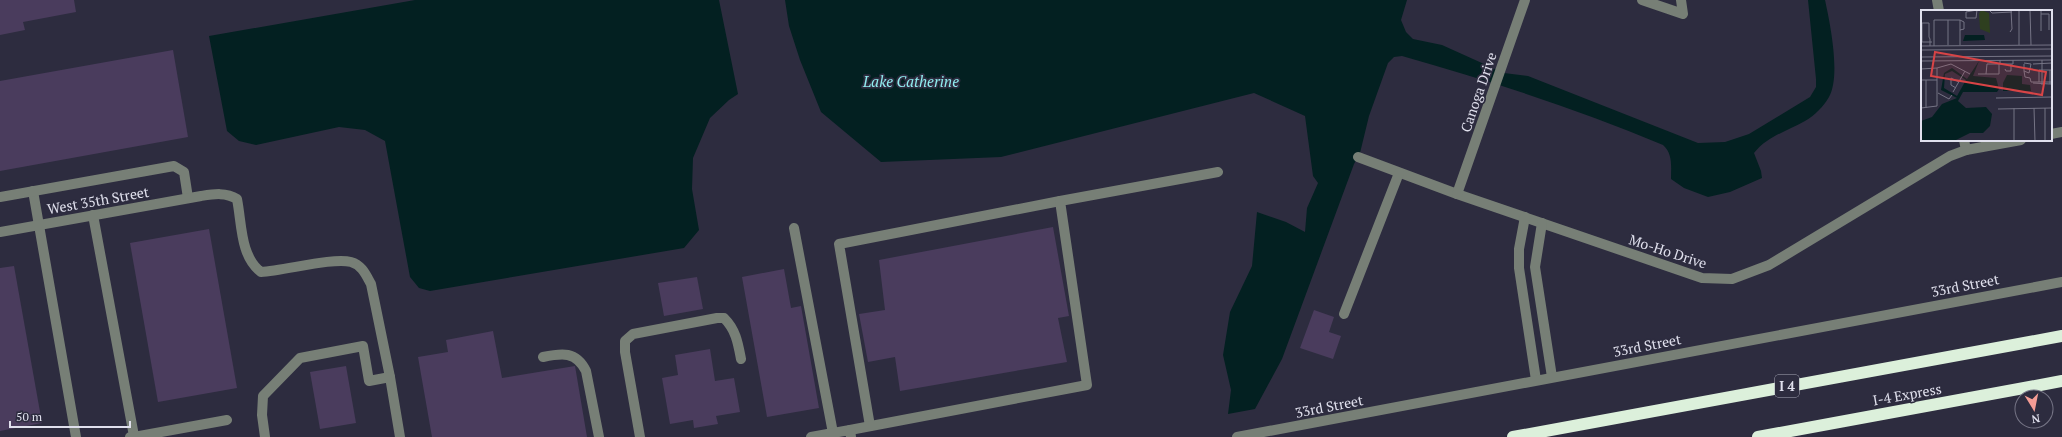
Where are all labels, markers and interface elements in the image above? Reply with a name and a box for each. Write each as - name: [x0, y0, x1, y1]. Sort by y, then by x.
- inset map: [1921, 10, 2052, 141]
- street label: Canoga Drive: [1455, 49, 1501, 135]
- water label: Lake Catherine: [862, 71, 959, 91]
- street label: West 35th Street: [46, 182, 151, 218]
- street label: Mo-Ho Drive: [1627, 230, 1709, 272]
- street label: 33rd Street: [1929, 269, 2001, 301]
- street label: 33rd Street: [1611, 329, 1683, 361]
- road number: I 4: [1775, 375, 1799, 397]
- street label: I-4 Express: [1871, 379, 1943, 409]
- north arrow: [2014, 389, 2054, 429]
- street label: 33rd Street: [1293, 390, 1365, 422]
- scale bar: [10, 403, 130, 429]
- text: 50 m: [16, 409, 43, 424]
- text: N: [2030, 411, 2041, 427]

